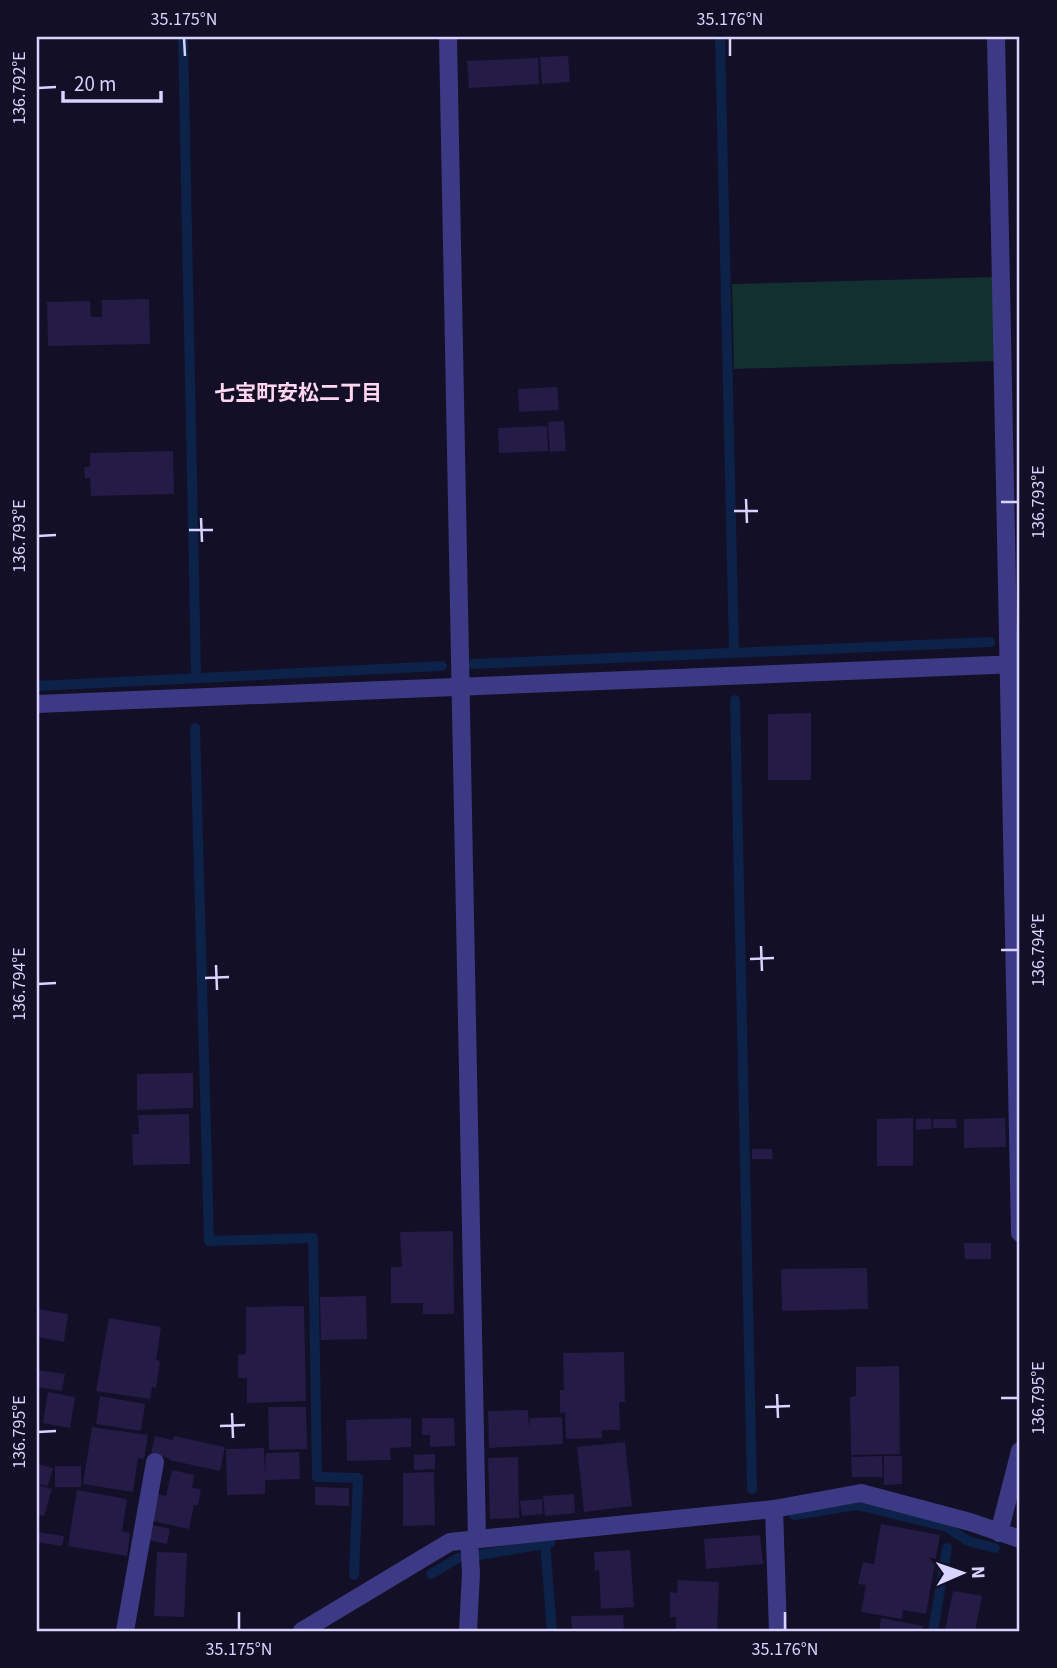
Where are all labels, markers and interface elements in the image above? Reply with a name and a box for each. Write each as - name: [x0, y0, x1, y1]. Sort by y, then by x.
- text: 35.175°N: [151, 7, 217, 32]
- text: 35.176°N: [697, 7, 763, 32]
- text: 136.792°E: [7, 51, 32, 125]
- scale bar: [63, 60, 161, 104]
- text: 20 m: [74, 69, 116, 99]
- district label: 七宝町安松二丁目: [214, 378, 382, 408]
- text: 136.793°E: [1026, 465, 1051, 539]
- text: 136.793°E: [7, 499, 32, 573]
- text: 136.794°E: [1026, 913, 1051, 987]
- text: 136.794°E: [7, 947, 32, 1021]
- text: 136.795°E: [1026, 1361, 1051, 1435]
- text: 136.795°E: [7, 1395, 32, 1469]
- north arrow: [928, 1538, 998, 1608]
- text: N: [964, 1566, 991, 1579]
- text: 35.175°N: [206, 1637, 272, 1662]
- text: 35.176°N: [752, 1637, 818, 1662]

